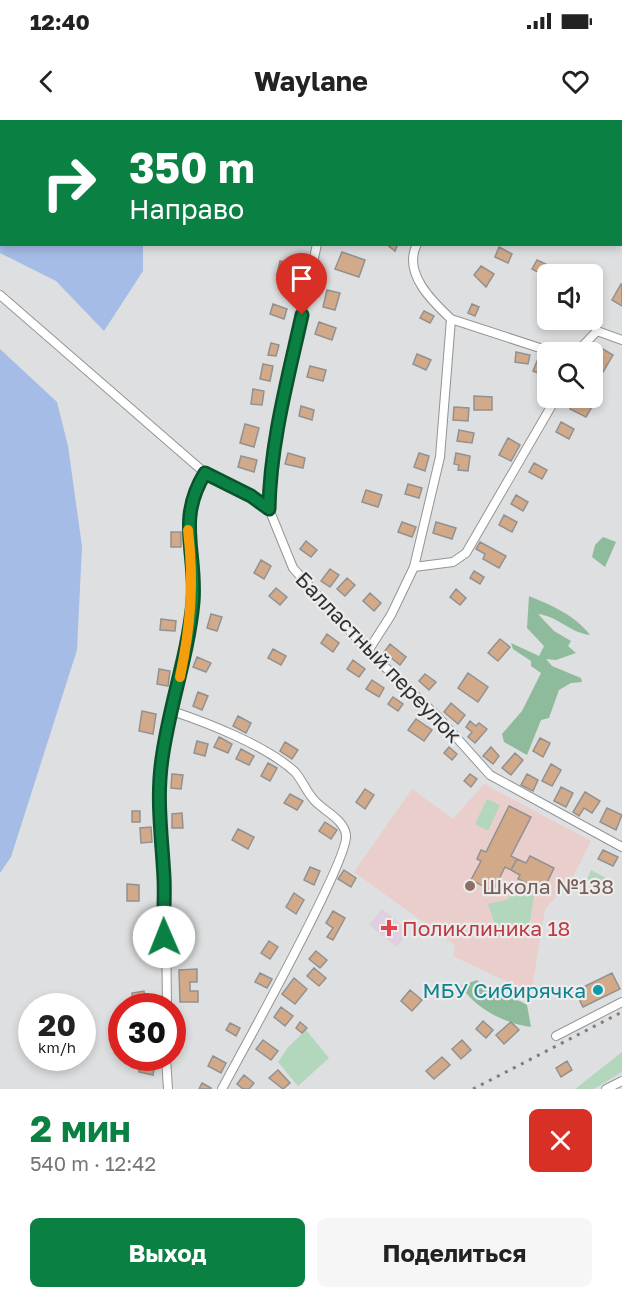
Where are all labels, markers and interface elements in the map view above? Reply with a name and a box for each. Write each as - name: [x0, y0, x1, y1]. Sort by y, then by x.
- text: 12:40: [30, 8, 90, 35]
- icon: back: [30, 65, 63, 98]
- text: Waylane: [254, 65, 368, 97]
- icon: heart: [559, 65, 592, 98]
- text: 350 m: [129, 142, 255, 192]
- icon: right: [30, 144, 108, 222]
- text: Направо: [129, 193, 244, 225]
- pin: [276, 253, 327, 315]
- icon: arrive: [285, 262, 318, 295]
- map controls: [537, 264, 603, 408]
- button: sound: [537, 264, 603, 330]
- button: search: [537, 342, 603, 408]
- street label: Балластный переулок: [290, 566, 468, 748]
- place label: Школа №138: [482, 873, 614, 899]
- marker: Школа №138: [463, 879, 477, 893]
- position arrow: [132, 905, 196, 969]
- place label: Поликлиника 18: [402, 915, 570, 941]
- marker: Поликлиника 18: [380, 919, 398, 937]
- place label: МБУ Сибирячка: [422, 977, 586, 1003]
- marker: МБУ Сибирячка: [591, 983, 605, 997]
- speed limit sign: 30: [108, 993, 186, 1071]
- text: 20: [38, 1007, 76, 1043]
- text: km/h: [38, 1038, 76, 1056]
- text: 2 мин: [30, 1107, 131, 1150]
- button: close: [529, 1109, 592, 1172]
- text: 540 m · 12:42: [30, 1151, 156, 1175]
- button: Выход: [30, 1218, 305, 1287]
- button: Поделиться: [317, 1218, 592, 1287]

